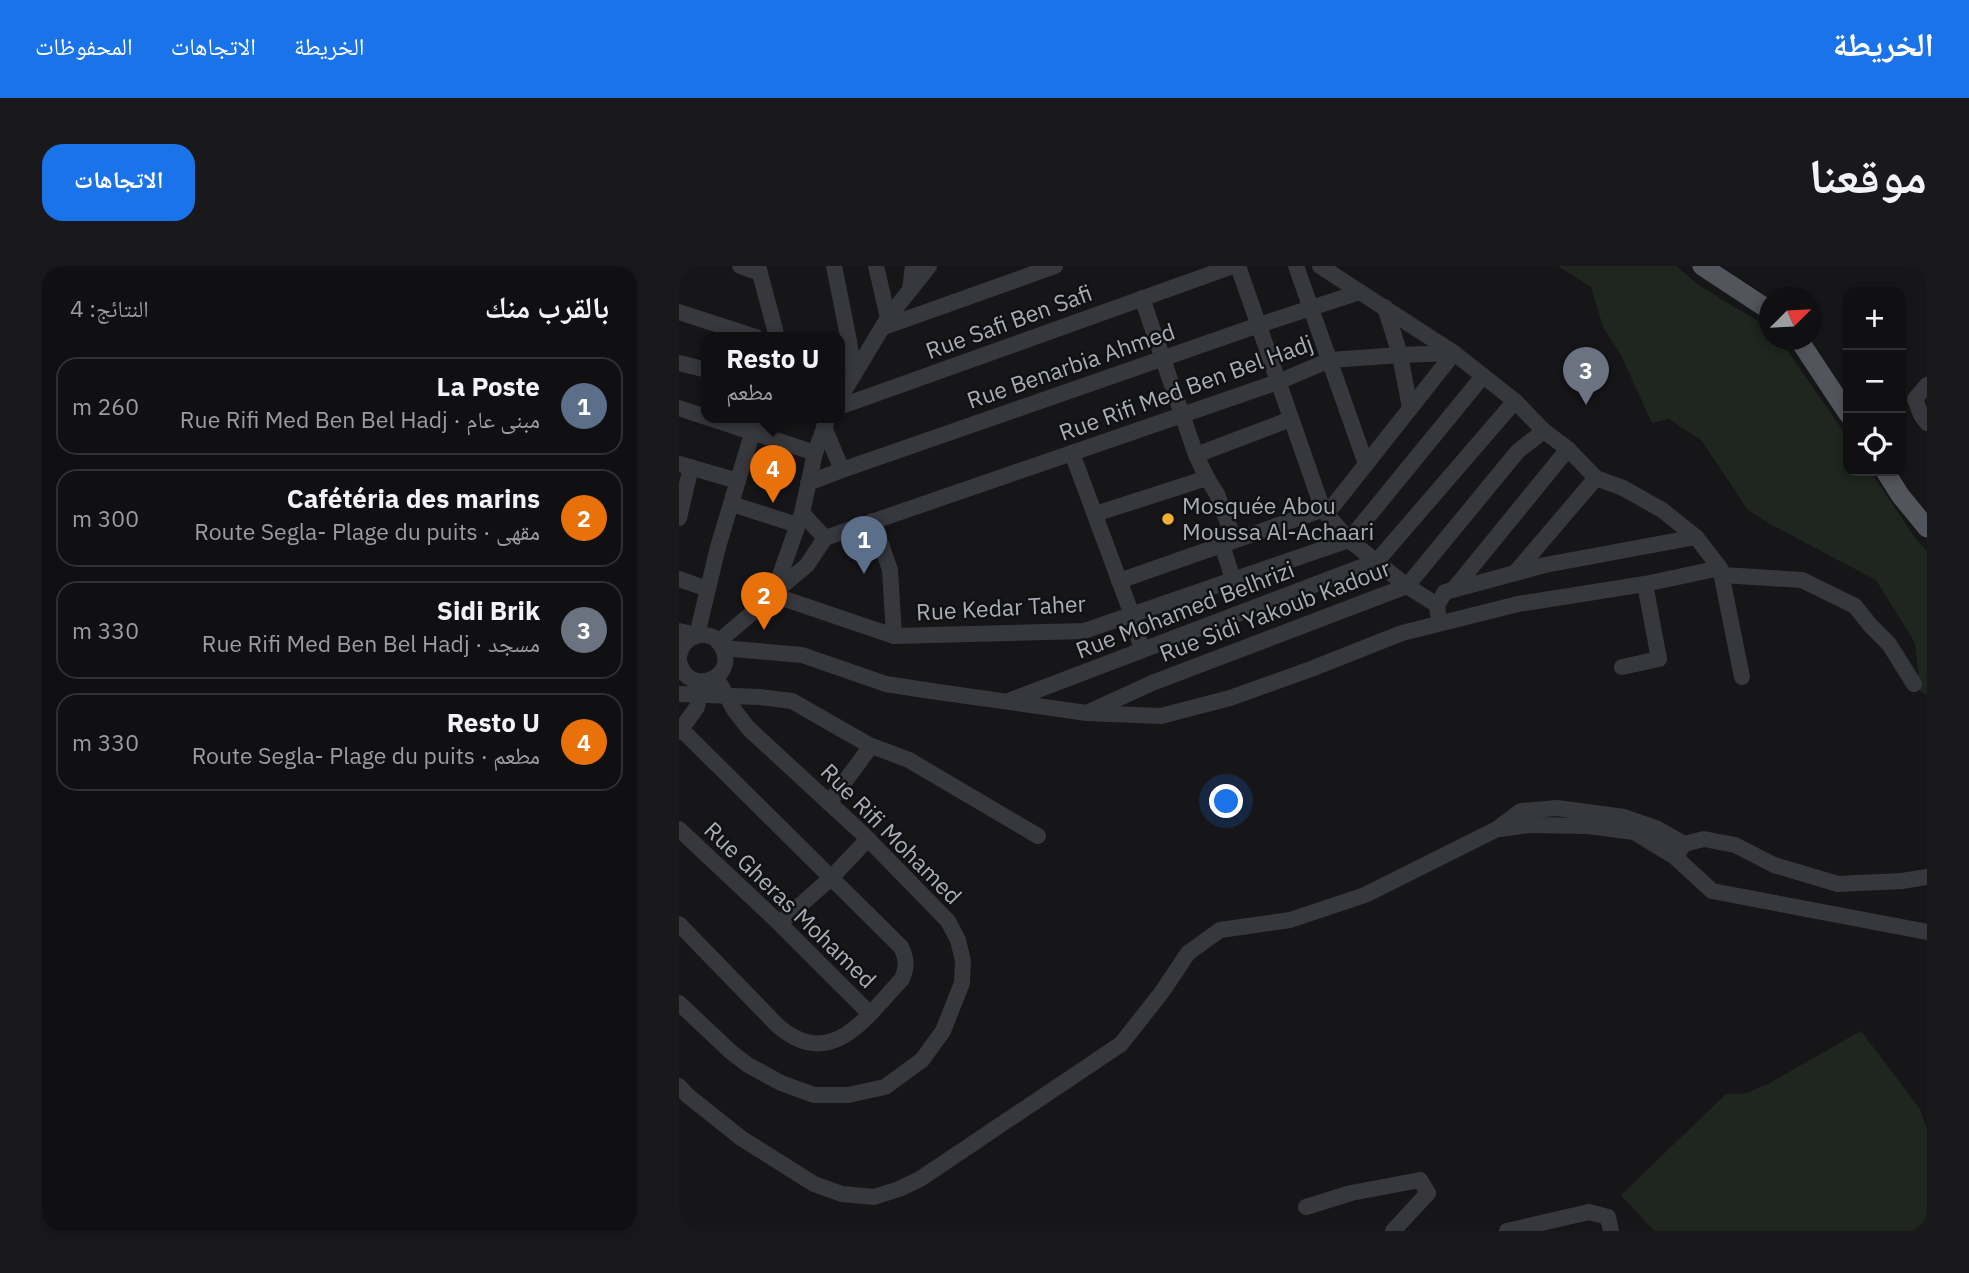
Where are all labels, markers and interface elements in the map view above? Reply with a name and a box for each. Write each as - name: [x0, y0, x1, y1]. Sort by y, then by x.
- text: الخريطة: [1833, 22, 1934, 65]
- text: المحفوظات: [35, 30, 133, 62]
- text: الاتجاهات: [171, 30, 256, 62]
- text: الخريطة: [294, 30, 365, 62]
- text: موقعنا: [1809, 143, 1927, 206]
- button: الاتجاهات: [42, 144, 195, 221]
- street label: Rue Safi Ben Safi: [921, 277, 1096, 365]
- text: بالقرب منك: [485, 287, 609, 326]
- north arrow: [1759, 287, 1822, 350]
- map controls: [1843, 287, 1906, 476]
- button: +: [1843, 287, 1906, 350]
- text: النتائج: 4: [70, 293, 149, 323]
- street label: Rue Benarbia Ahmed: [963, 315, 1179, 415]
- street label: Rue Rifi Med Ben Bel Hadj: [1055, 327, 1317, 447]
- popup: [701, 332, 845, 423]
- text: Resto U: [726, 341, 820, 375]
- pin: 3: [1563, 347, 1609, 405]
- button: −: [1843, 350, 1906, 413]
- text: La Poste: [437, 369, 540, 403]
- text: مطعم: [726, 376, 773, 406]
- text: 260 m: [72, 391, 139, 421]
- text: 1: [577, 391, 591, 421]
- text: مبنى عام · Rue Rifi Med Ben Bel Hadj: [180, 404, 540, 434]
- button: locate: [1843, 413, 1906, 476]
- pin: 4: [750, 445, 796, 503]
- text: Cafétéria des marins: [287, 481, 540, 515]
- place label: Mosquée Abou Moussa Al-Achaari: [1182, 490, 1374, 546]
- text: 300 m: [72, 503, 139, 533]
- text: 2: [577, 503, 591, 533]
- marker: Mosquée Abou Moussa Al-Achaari: [1160, 511, 1176, 527]
- text: مقهى · Route Segla- Plage du puits: [194, 516, 540, 546]
- pin: 1: [841, 516, 887, 574]
- street label: Rue Sidi Yakoub Kadour: [1155, 552, 1395, 668]
- street label: Rue Mohamed Belhrizi: [1071, 554, 1298, 665]
- pin: 2: [741, 572, 787, 630]
- street label: Rue Kedar Taher: [915, 588, 1087, 626]
- text: Sidi Brik: [437, 593, 540, 627]
- text: 330 m: [72, 615, 139, 645]
- text: 3: [577, 615, 591, 645]
- text: مسجد · Rue Rifi Med Ben Bel Hadj: [202, 628, 540, 658]
- text: Resto U: [447, 705, 540, 739]
- text: 330 m: [72, 727, 139, 757]
- text: 4: [577, 727, 591, 757]
- text: مطعم · Route Segla- Plage du puits: [192, 740, 540, 770]
- street label: Rue Rifi Mohamed: [815, 756, 969, 910]
- your location: [1209, 784, 1243, 818]
- street label: Rue Gheras Mohamed: [698, 814, 883, 994]

